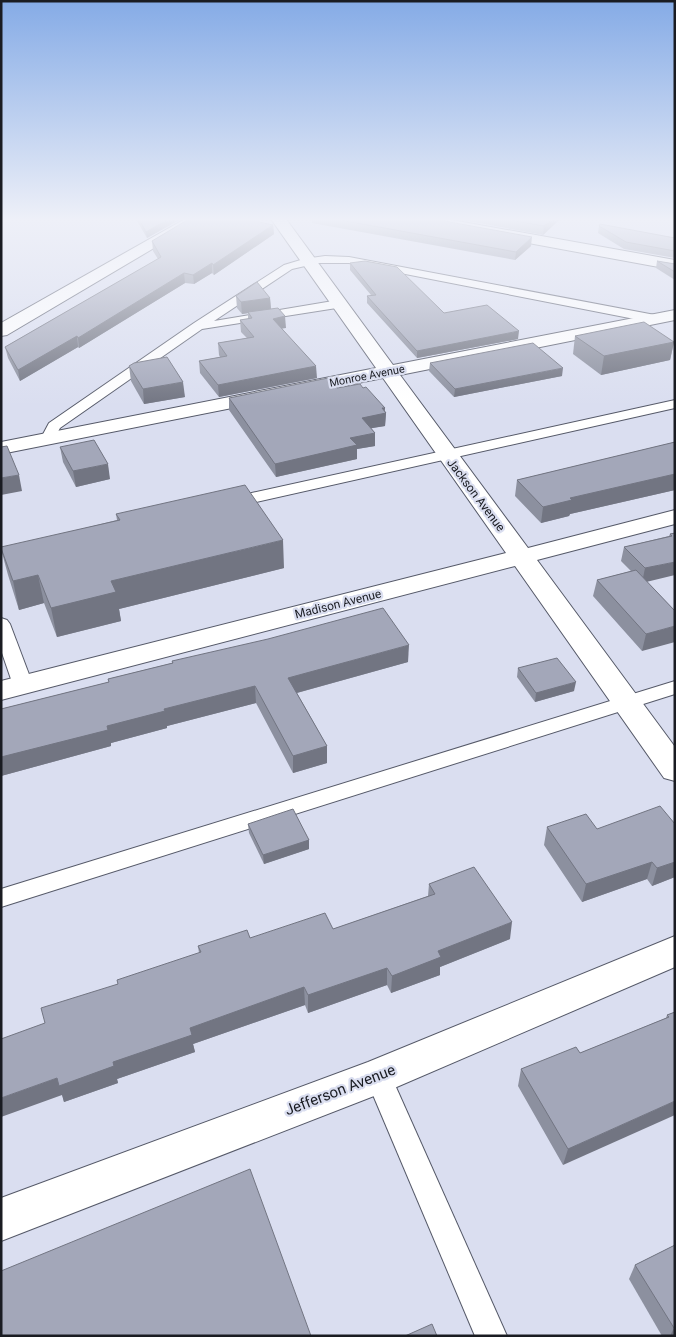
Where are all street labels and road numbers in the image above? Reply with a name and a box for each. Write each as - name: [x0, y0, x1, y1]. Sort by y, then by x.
- street label: Monroe Avenue: [328, 362, 406, 390]
- street label: Jackson Avenue: [444, 456, 508, 534]
- street label: Madison Avenue: [293, 586, 383, 622]
- street label: Jefferson Avenue: [282, 1061, 398, 1119]

